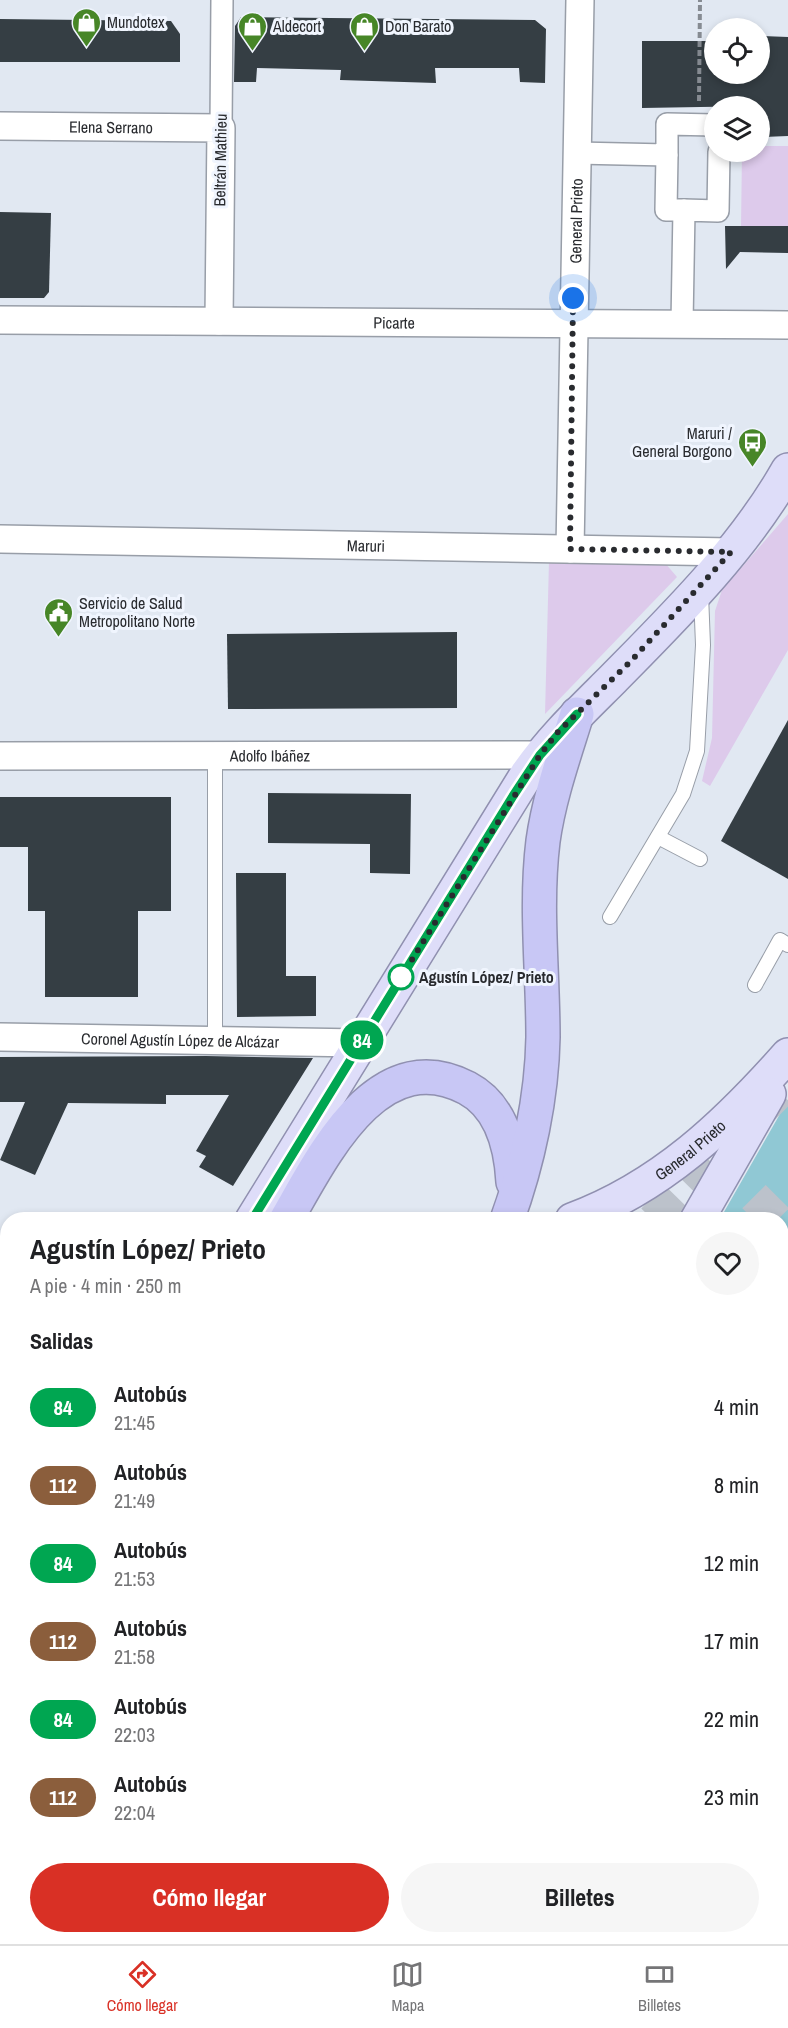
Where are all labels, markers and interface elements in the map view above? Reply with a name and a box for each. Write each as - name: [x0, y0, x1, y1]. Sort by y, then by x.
- shop icon: Mundotex: [70, 6, 102, 48]
- shop icon: Aldecort: [236, 10, 268, 52]
- shop icon: Don Barato: [348, 10, 380, 52]
- place label: Mundotex: [107, 11, 165, 33]
- place label: Aldecort: [272, 15, 321, 37]
- place label: Don Barato: [385, 15, 451, 37]
- map controls: [704, 18, 770, 162]
- button: locate: [704, 18, 770, 84]
- button: layers: [704, 96, 770, 162]
- street label: Beltrán Mathieu: [208, 114, 232, 206]
- street label: Elena Serrano: [69, 116, 153, 138]
- street label: General Prieto: [564, 178, 588, 264]
- your location: [558, 283, 588, 313]
- street label: Picarte: [373, 311, 415, 334]
- place label: Maruri / General Borgono: [632, 422, 732, 462]
- bus stop icon: Maruri / General Borgono: [737, 426, 769, 468]
- street label: Maruri: [347, 534, 385, 557]
- place label: Servicio de Salud Metropolitano Norte: [79, 592, 195, 632]
- public building icon: Servicio de Salud Metropolitano Norte: [42, 596, 74, 638]
- street label: Adolfo Ibáñez: [229, 744, 311, 767]
- marker: Agustín López/ Prieto: [388, 964, 414, 990]
- place label: Agustín López/ Prieto: [419, 966, 554, 988]
- line badge: 84: [335, 1020, 389, 1060]
- text: 84: [352, 1026, 372, 1055]
- street label: Coronel Agustín López de Alcázar: [81, 1027, 280, 1053]
- street label: General Prieto: [650, 1115, 730, 1185]
- text: Agustín López/ Prieto: [30, 1230, 266, 1268]
- button: heart: [696, 1232, 759, 1295]
- text: A pie · 4 min · 250 m: [30, 1272, 181, 1299]
- text: Salidas: [30, 1326, 93, 1356]
- text: Autobús: [114, 1379, 187, 1409]
- text: 4 min: [714, 1392, 759, 1422]
- text: 84: [53, 1393, 73, 1422]
- text: 21:45: [114, 1409, 155, 1436]
- text: Autobús: [114, 1457, 187, 1487]
- text: 8 min: [714, 1470, 759, 1500]
- text: 112: [49, 1471, 77, 1500]
- text: 21:49: [114, 1487, 155, 1514]
- text: Autobús: [114, 1535, 187, 1565]
- text: 12 min: [704, 1548, 759, 1578]
- text: 84: [53, 1549, 73, 1578]
- text: 21:53: [114, 1565, 155, 1592]
- text: Autobús: [114, 1613, 187, 1643]
- text: 17 min: [704, 1626, 759, 1656]
- text: 112: [49, 1627, 77, 1656]
- text: 21:58: [114, 1643, 155, 1670]
- text: Autobús: [114, 1691, 187, 1721]
- text: 22 min: [704, 1704, 759, 1734]
- text: 84: [53, 1705, 73, 1734]
- text: 22:03: [114, 1721, 155, 1748]
- text: Autobús: [114, 1769, 187, 1799]
- text: 23 min: [704, 1782, 759, 1812]
- text: 112: [49, 1783, 77, 1812]
- text: 22:04: [114, 1799, 155, 1826]
- button: Cómo llegar: [30, 1863, 389, 1932]
- button: Billetes: [401, 1863, 759, 1932]
- tab: Cómo llegar: [107, 1958, 178, 2016]
- tab: Mapa: [391, 1958, 424, 2016]
- tab: Billetes: [638, 1958, 681, 2016]

